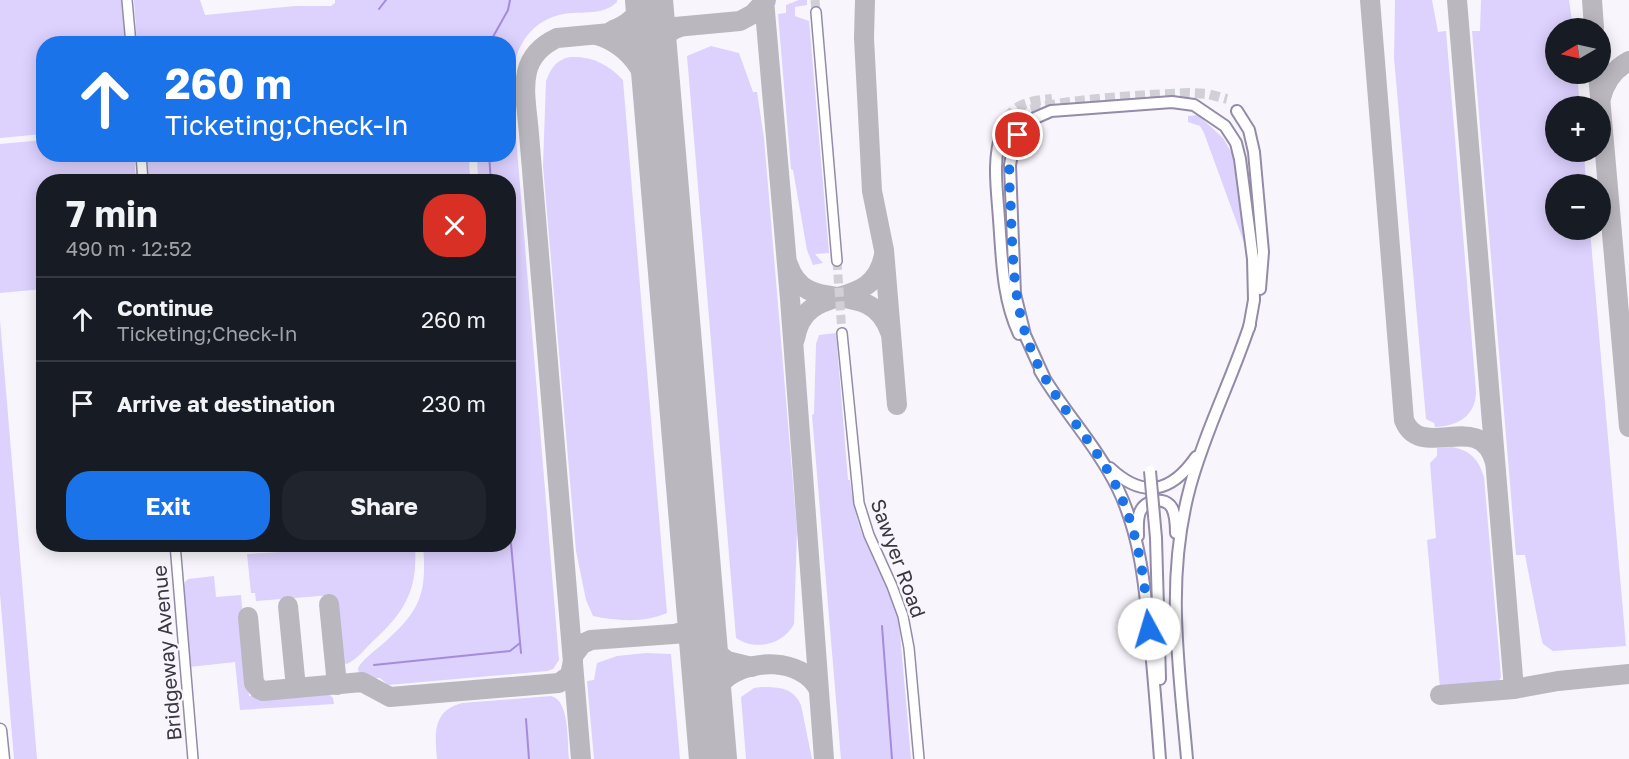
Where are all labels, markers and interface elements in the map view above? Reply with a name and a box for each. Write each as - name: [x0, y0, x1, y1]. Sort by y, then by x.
- north arrow: [1545, 18, 1611, 84]
- map controls: [1545, 18, 1611, 240]
- text: 260 m: [165, 58, 292, 108]
- icon: ahead: [66, 60, 144, 138]
- button: +: [1545, 96, 1611, 162]
- text: Ticketing;Check-In: [165, 109, 408, 141]
- pin: [992, 109, 1043, 160]
- icon: arrive: [1001, 118, 1034, 151]
- button: −: [1545, 174, 1611, 240]
- text: 7 min: [66, 192, 158, 235]
- button: close: [423, 194, 486, 257]
- text: 490 m · 12:52: [66, 236, 192, 260]
- text: Continue: [117, 294, 213, 321]
- icon: ahead: [66, 303, 99, 336]
- text: 260 m: [421, 306, 486, 333]
- text: Ticketing;Check-In: [117, 321, 297, 345]
- icon: arrive: [66, 387, 99, 420]
- text: Arrive at destination: [117, 390, 335, 417]
- text: 230 m: [422, 390, 486, 417]
- button: Exit: [66, 471, 270, 540]
- button: Share: [282, 471, 486, 540]
- street label: Sawyer Road: [866, 495, 932, 621]
- street label: Bridgeway Avenue: [146, 564, 186, 742]
- position arrow: [1117, 597, 1181, 661]

